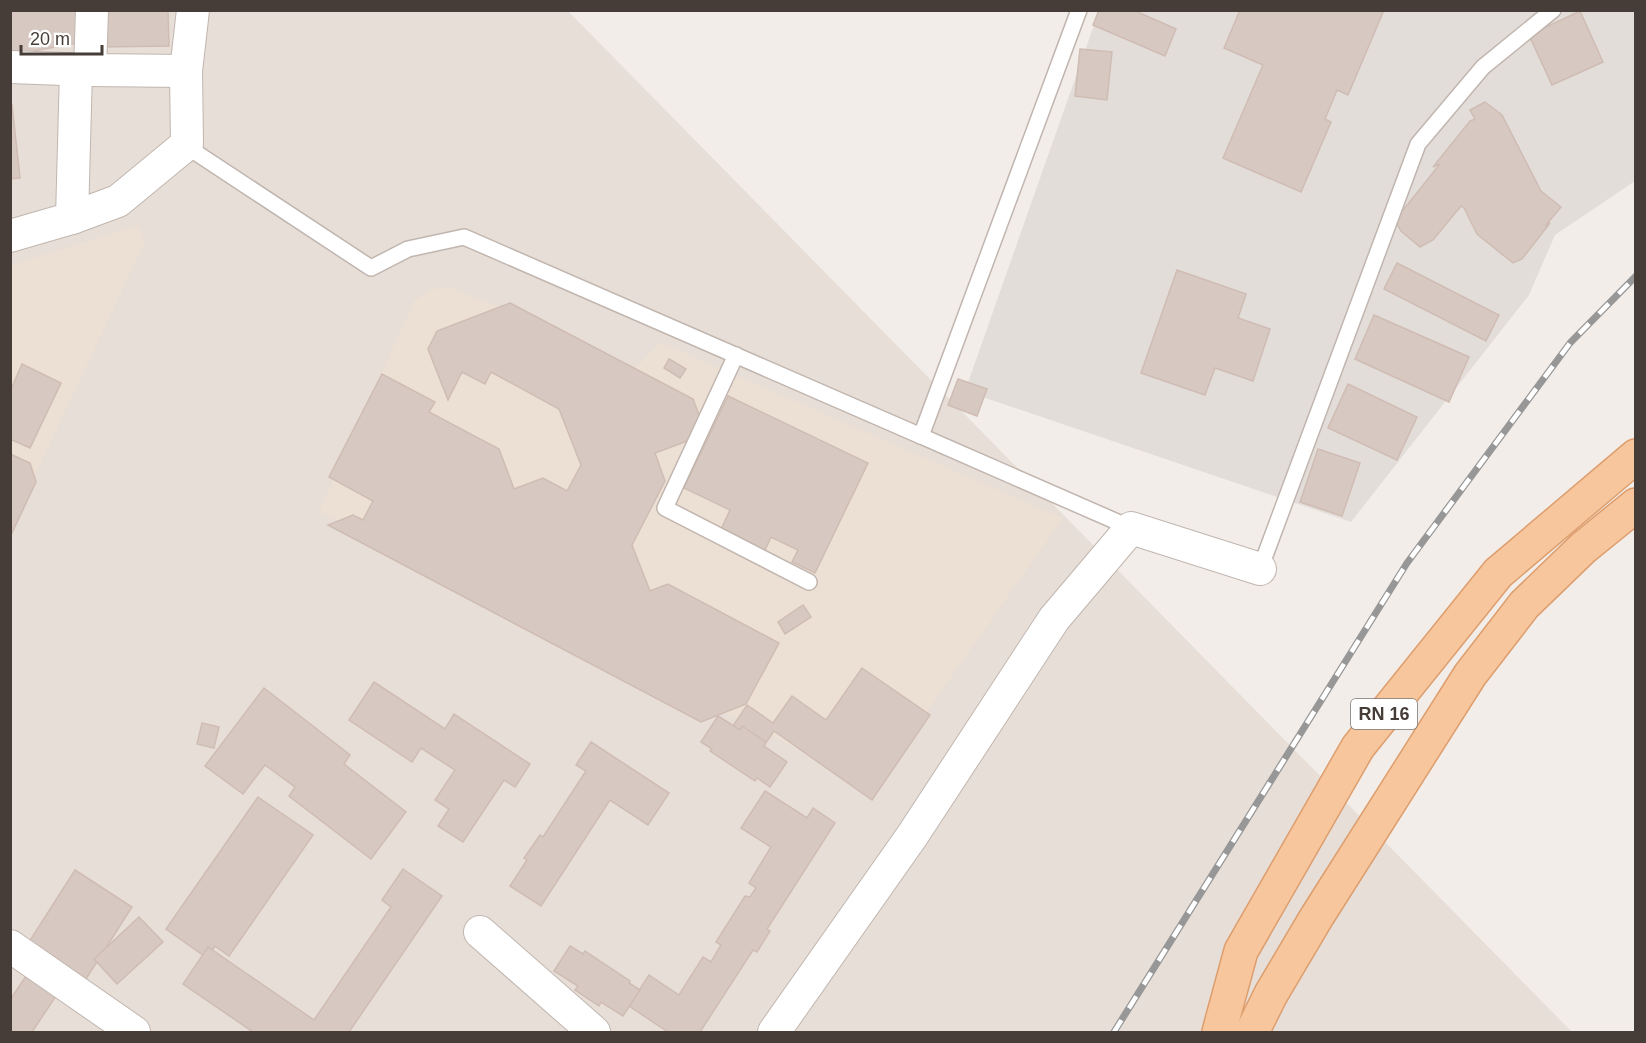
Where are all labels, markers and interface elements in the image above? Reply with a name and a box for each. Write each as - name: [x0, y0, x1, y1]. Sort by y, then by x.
- scale bar: [21, 18, 102, 56]
- text: 20 m: [30, 29, 70, 49]
- road number: RN 16: [1351, 699, 1417, 729]

